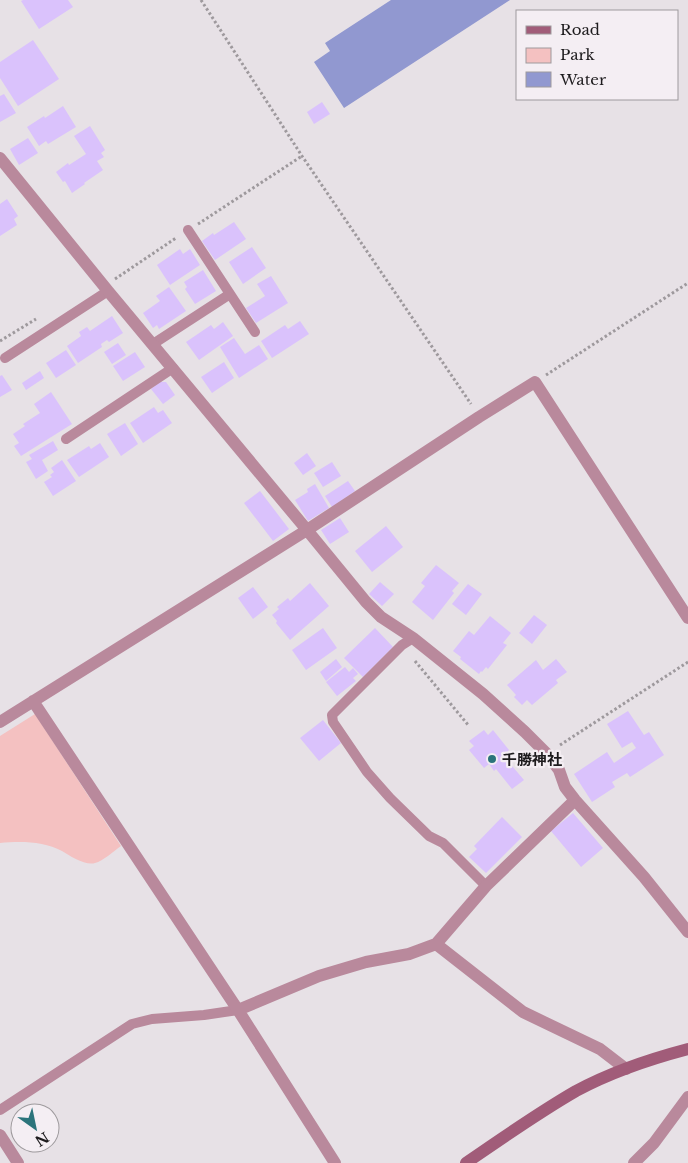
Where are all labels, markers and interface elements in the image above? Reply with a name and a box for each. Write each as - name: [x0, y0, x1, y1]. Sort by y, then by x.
- legend: [516, 10, 678, 100]
- text: Road: [560, 20, 600, 39]
- text: Park: [560, 45, 596, 64]
- text: Water: [559, 70, 607, 89]
- place label: 千勝神社: [502, 750, 562, 769]
- marker: 千勝神社: [486, 753, 498, 765]
- north arrow: [10, 1103, 60, 1153]
- text: N: [32, 1128, 53, 1150]

